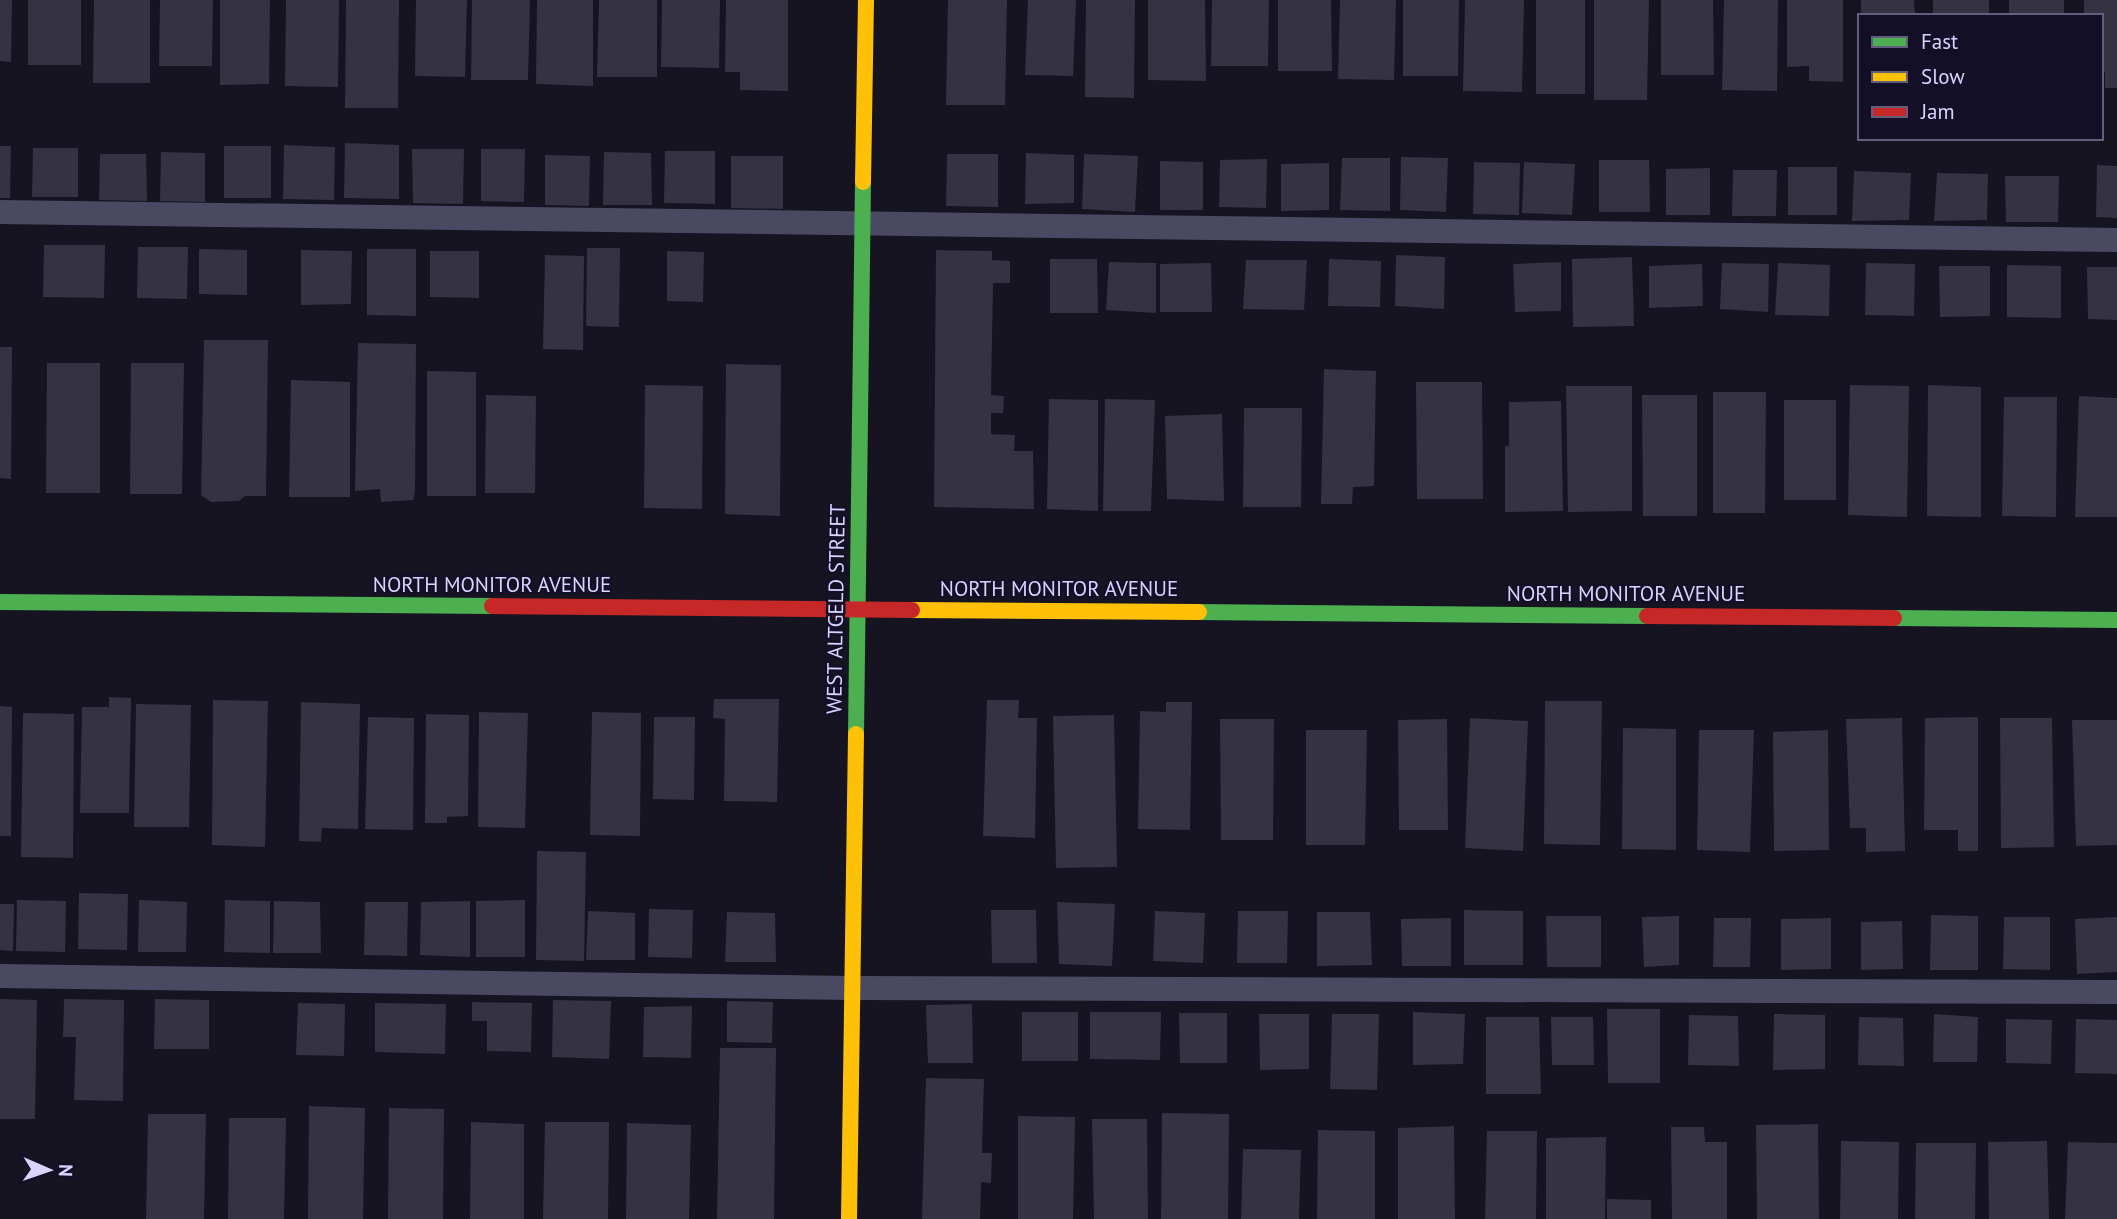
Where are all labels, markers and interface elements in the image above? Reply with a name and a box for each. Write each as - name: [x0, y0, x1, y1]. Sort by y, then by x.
- legend: [1858, 14, 2103, 140]
- text: Fast: [1921, 28, 1958, 55]
- text: Slow: [1921, 63, 1965, 90]
- text: Jam: [1920, 98, 1955, 125]
- street label: WEST ALTGELD STREET: [820, 503, 851, 714]
- street label: NORTH MONITOR AVENUE: [373, 571, 611, 598]
- street label: NORTH MONITOR AVENUE: [940, 575, 1178, 602]
- street label: NORTH MONITOR AVENUE: [1507, 580, 1745, 607]
- north arrow: [14, 1135, 84, 1205]
- text: N: [54, 1164, 78, 1177]

